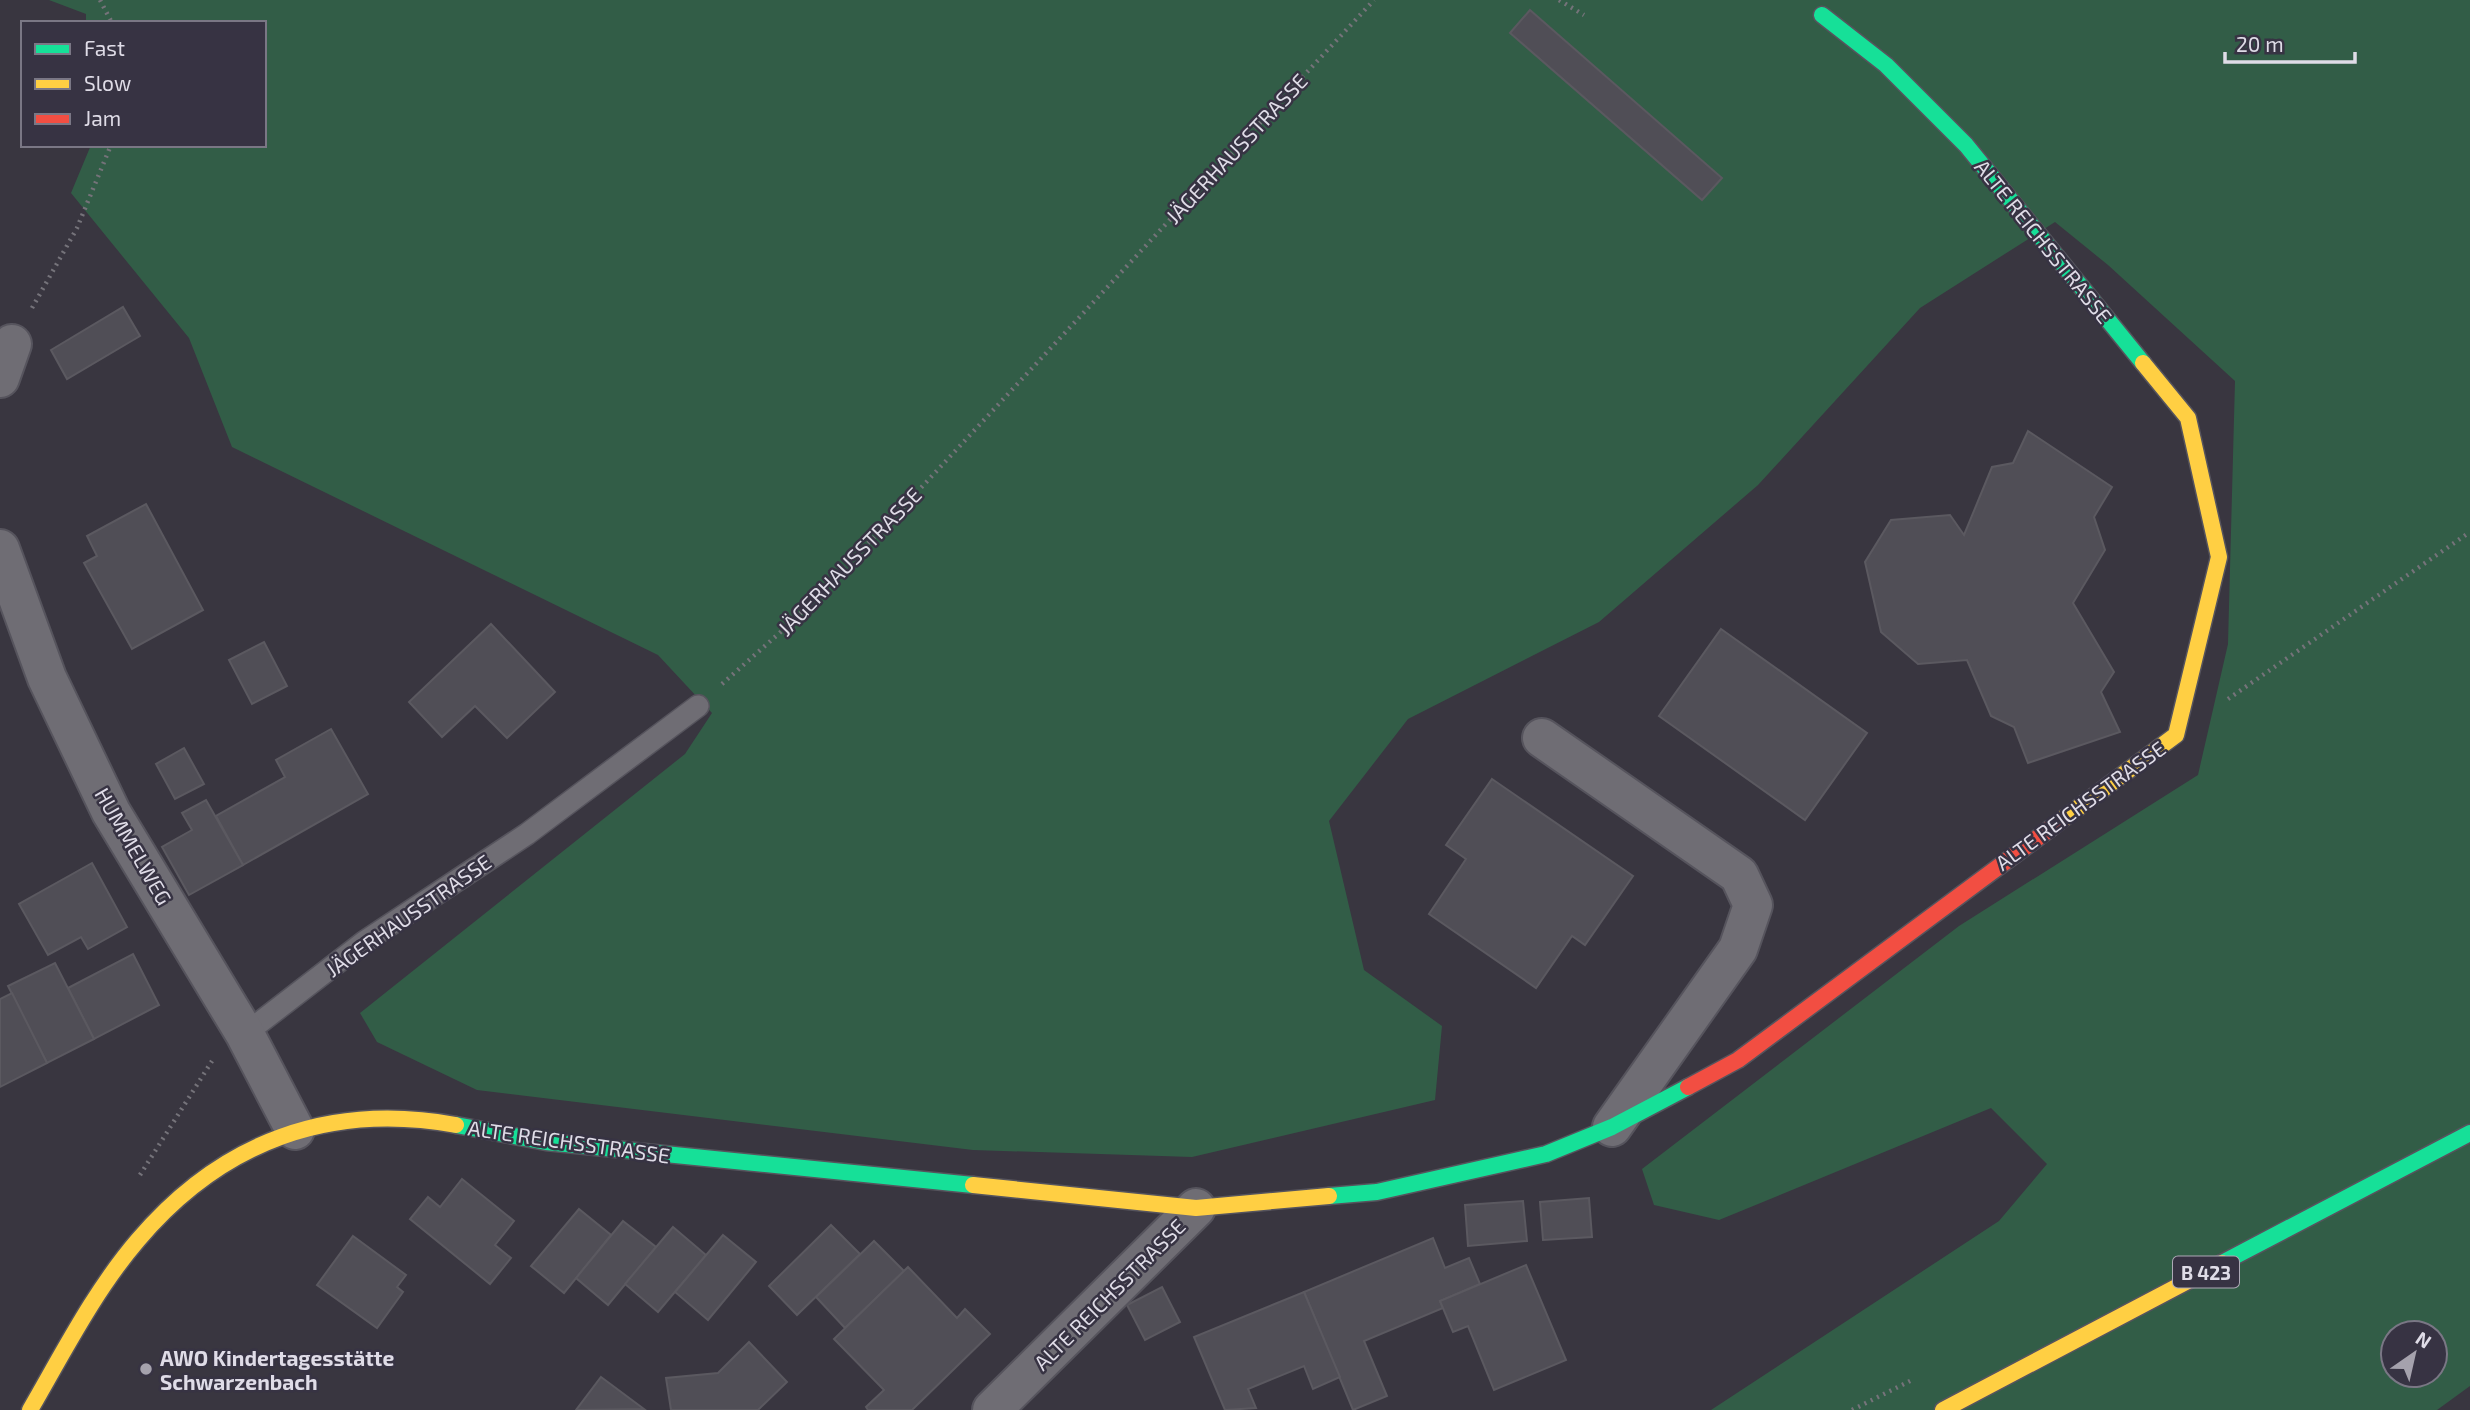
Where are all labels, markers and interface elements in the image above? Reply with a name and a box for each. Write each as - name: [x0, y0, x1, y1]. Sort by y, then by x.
- legend: [21, 21, 266, 147]
- scale bar: [2225, 21, 2354, 65]
- text: 20 m: [2236, 31, 2284, 56]
- text: Fast: [84, 35, 125, 60]
- street label: JÄGERHAUSSTRASSE: [1160, 68, 1312, 228]
- text: Slow: [84, 70, 131, 95]
- text: Jam: [84, 105, 121, 130]
- street label: ALTE REICHSSTRASSE: [1970, 154, 2118, 328]
- street label: JÄGERHAUSSTRASSE: [772, 482, 926, 640]
- street label: ALTE REICHSSTRASSE: [1990, 735, 2170, 875]
- street label: HUMMELWEG: [90, 783, 178, 909]
- street label: JÄGERHAUSSTRASSE: [320, 849, 496, 981]
- street label: ALTE REICHSSTRASSE: [466, 1114, 672, 1168]
- street label: ALTE REICHSSTRASSE: [1028, 1213, 1190, 1375]
- road number: B 423: [2173, 1256, 2239, 1288]
- north arrow: [2379, 1319, 2449, 1389]
- text: N: [2412, 1326, 2436, 1353]
- place label: AWO Kindertagesstätte Schwarzenbach: [160, 1345, 394, 1394]
- marker: AWO Kindertagesstätte Schwarzenbach: [138, 1361, 154, 1377]

